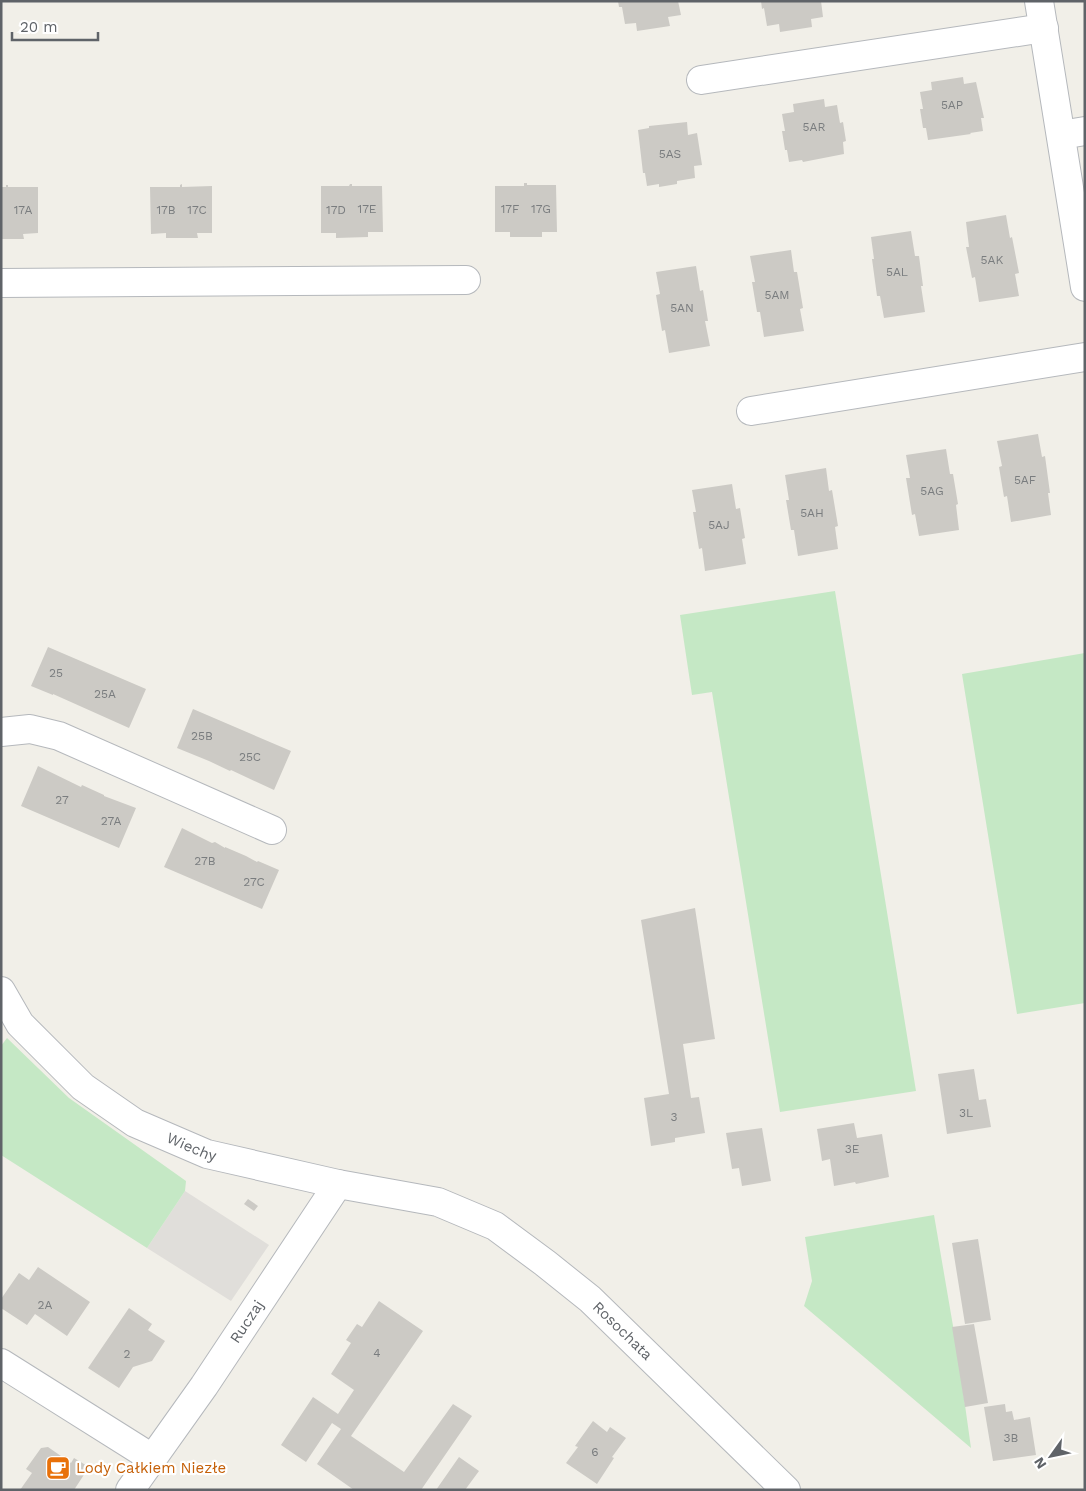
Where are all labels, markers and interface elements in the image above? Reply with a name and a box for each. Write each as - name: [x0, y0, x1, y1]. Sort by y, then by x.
- scale bar: [12, 10, 99, 42]
- text: 20 m: [20, 18, 58, 36]
- house number: 5AP: [941, 98, 963, 112]
- house number: 5AR: [803, 120, 825, 134]
- house number: 5AS: [659, 147, 681, 161]
- house number: 17E: [357, 202, 377, 216]
- house number: 17F: [501, 202, 519, 216]
- house number: 17G: [531, 202, 551, 216]
- house number: 17A: [14, 203, 32, 217]
- house number: 17B: [156, 203, 176, 217]
- house number: 17C: [187, 203, 207, 217]
- house number: 17D: [326, 203, 346, 217]
- house number: 5AK: [981, 253, 1004, 267]
- house number: 5AL: [886, 265, 908, 279]
- house number: 5AM: [764, 288, 790, 302]
- house number: 5AN: [670, 301, 694, 315]
- house number: 5AF: [1014, 473, 1036, 487]
- house number: 5AG: [920, 484, 944, 498]
- house number: 5AH: [800, 506, 824, 520]
- house number: 5AJ: [708, 518, 730, 532]
- house number: 25: [49, 666, 63, 680]
- house number: 25A: [94, 687, 116, 701]
- house number: 25B: [191, 729, 213, 743]
- house number: 25C: [239, 750, 261, 764]
- house number: 27: [55, 793, 69, 807]
- house number: 27A: [101, 814, 121, 828]
- house number: 27B: [194, 854, 216, 868]
- house number: 27C: [243, 875, 265, 889]
- house number: 3L: [959, 1106, 973, 1120]
- house number: 3: [671, 1110, 678, 1124]
- street label: Wiechy: [164, 1129, 218, 1165]
- house number: 3E: [845, 1142, 860, 1156]
- street label: Ruczaj: [226, 1297, 268, 1347]
- house number: 2A: [38, 1298, 53, 1312]
- street label: Rosochata: [589, 1298, 657, 1364]
- house number: 4: [373, 1346, 381, 1360]
- house number: 2: [124, 1347, 131, 1361]
- house number: 3B: [1004, 1431, 1019, 1445]
- north arrow: [1026, 1431, 1076, 1481]
- house number: 6: [591, 1445, 599, 1459]
- text: N: [1031, 1454, 1050, 1472]
- cafe icon: Lody Całkiem Niezłe: [45, 1455, 71, 1481]
- place label: Lody Całkiem Niezłe: [76, 1459, 226, 1477]

